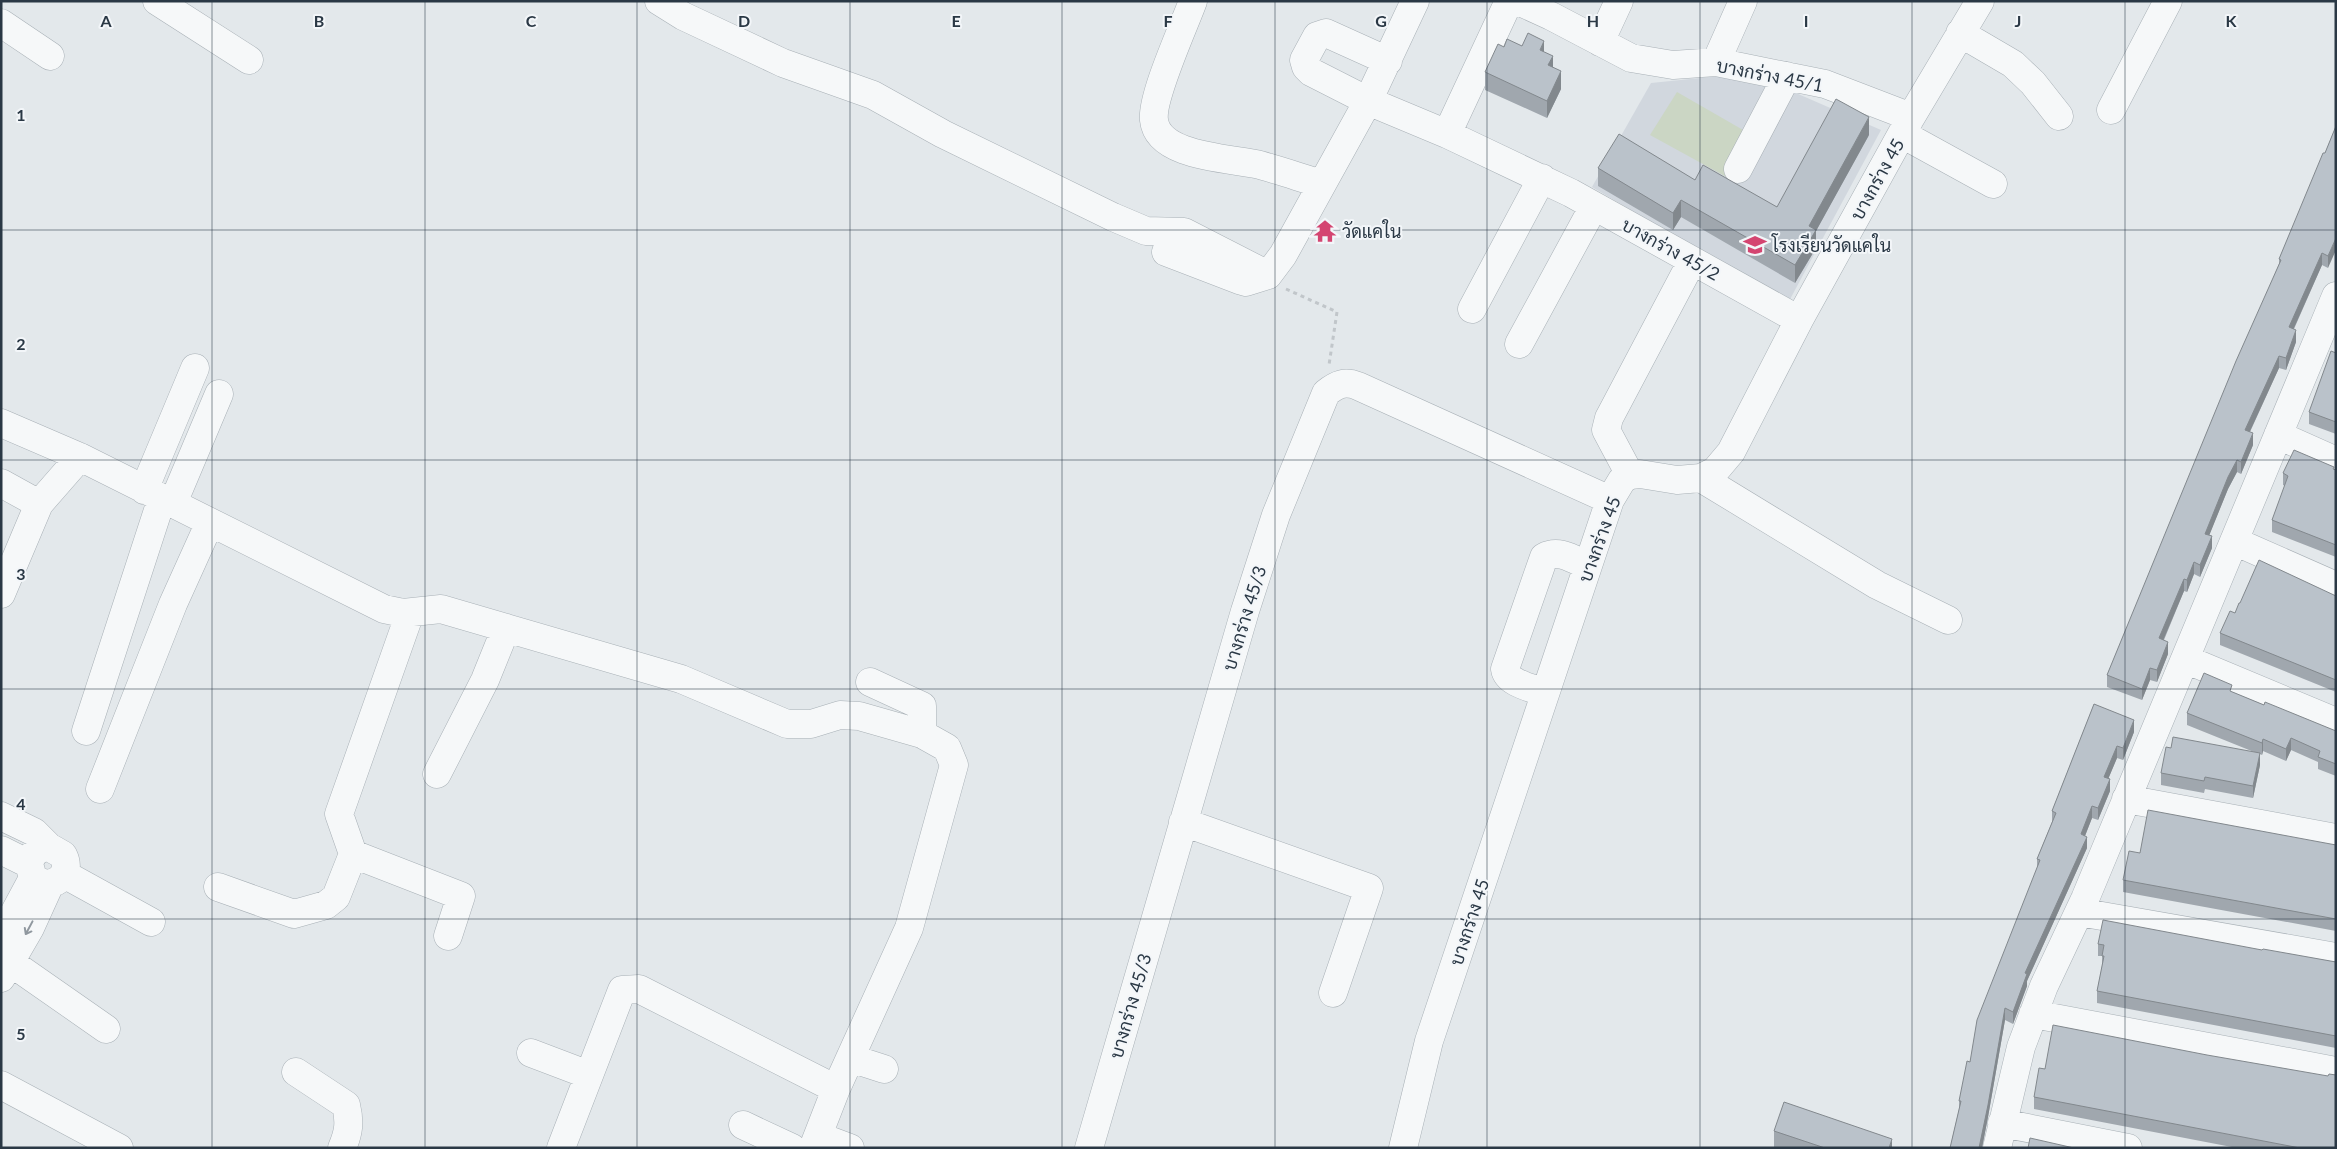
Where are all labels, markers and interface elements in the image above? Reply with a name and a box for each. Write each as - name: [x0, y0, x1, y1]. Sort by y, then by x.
- text: A: [99, 11, 112, 30]
- text: B: [314, 11, 324, 30]
- text: C: [526, 11, 537, 30]
- text: D: [738, 11, 750, 30]
- text: E: [951, 11, 961, 30]
- text: F: [1163, 11, 1173, 30]
- text: G: [1375, 11, 1387, 30]
- text: H: [1587, 11, 1599, 30]
- text: I: [1804, 11, 1808, 30]
- text: J: [2015, 11, 2021, 30]
- text: K: [2226, 11, 2238, 30]
- street label: บางกร่าง 45/1: [1715, 54, 1825, 96]
- text: 1: [16, 105, 26, 124]
- street label: บางกร่าง 45: [1846, 134, 1908, 224]
- street label: บางกร่าง 45/2: [1618, 213, 1724, 285]
- temple icon: วัดแคใน: [1312, 218, 1338, 244]
- place label: วัดแคใน: [1342, 219, 1401, 242]
- school or university icon: โรงเรียนวัดแคใน: [1742, 232, 1768, 258]
- place label: โรงเรียนวัดแคใน: [1771, 233, 1891, 256]
- text: 2: [16, 334, 26, 353]
- street label: บางกร่าง 45: [1573, 493, 1625, 585]
- street label: บางกร่าง 45/3: [1218, 563, 1270, 673]
- text: 3: [16, 564, 26, 583]
- text: 4: [16, 794, 26, 813]
- street label: บางกร่าง 45: [1445, 876, 1493, 968]
- one-way arrow: [24, 920, 33, 935]
- street label: บางกร่าง 45/3: [1104, 951, 1156, 1061]
- text: 5: [16, 1024, 26, 1043]

